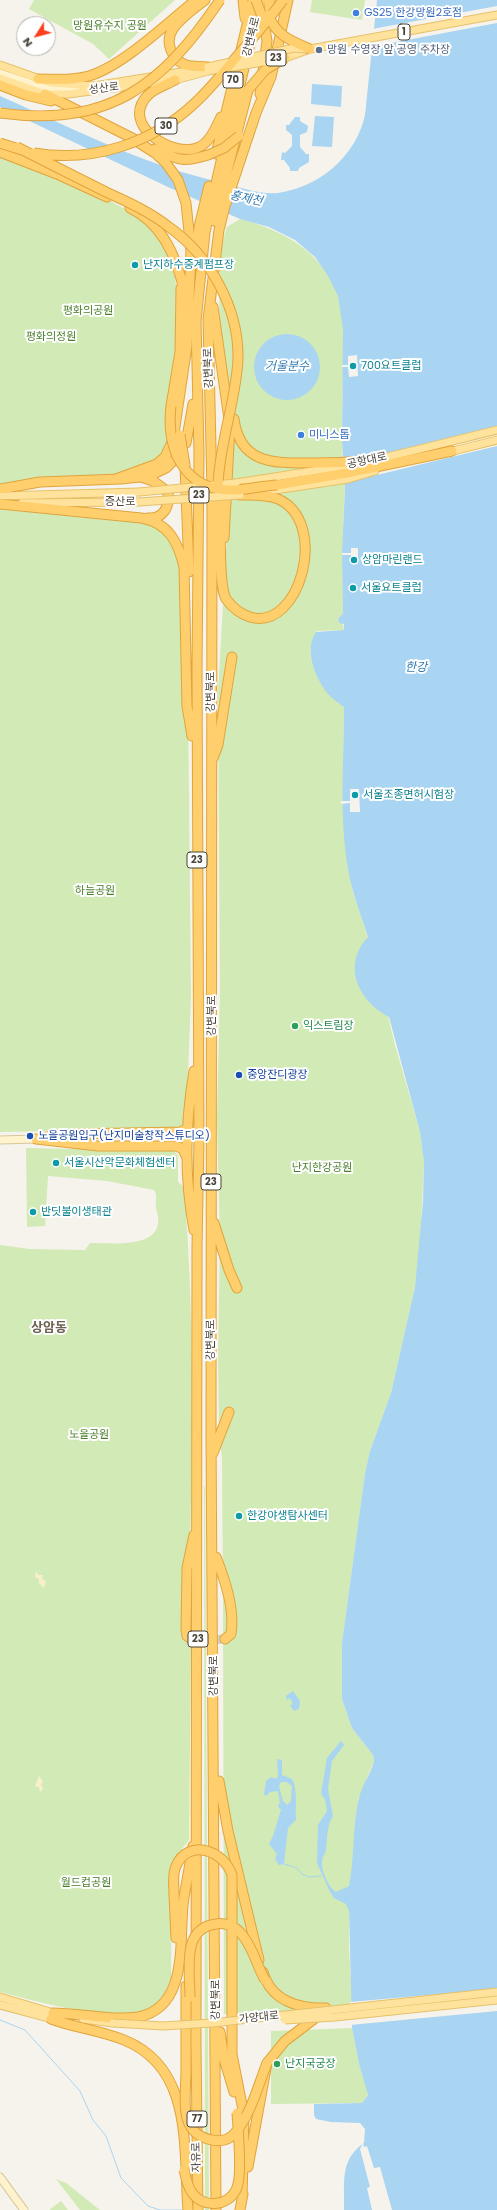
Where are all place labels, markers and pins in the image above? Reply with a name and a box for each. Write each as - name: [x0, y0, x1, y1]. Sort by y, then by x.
- place label: GS25 한강망원2호점: [364, 6, 462, 20]
- marker: GS25 한강망원2호점: [351, 8, 361, 18]
- place label: 망원 수영장 앞 공영 주차장: [327, 43, 450, 57]
- marker: 망원 수영장 앞 공영 주차장: [314, 45, 324, 55]
- place label: 난지하수중계펌프장: [143, 258, 234, 272]
- marker: 난지하수중계펌프장: [130, 260, 140, 270]
- place label: 700요트클럽: [361, 359, 421, 373]
- marker: 700요트클럽: [348, 361, 358, 371]
- place label: 미니스톱: [309, 428, 349, 442]
- marker: 미니스톱: [296, 430, 306, 440]
- place label: 상암마린랜드: [362, 553, 423, 567]
- marker: 상암마린랜드: [349, 555, 359, 565]
- place label: 서울요트클럽: [361, 581, 422, 595]
- marker: 서울요트클럽: [348, 583, 358, 593]
- place label: 서울조종면허시험장: [363, 788, 454, 802]
- marker: 서울조종면허시험장: [350, 790, 360, 800]
- place label: 익스트림장: [303, 1019, 354, 1033]
- marker: 익스트림장: [290, 1021, 300, 1031]
- place label: 중앙잔디광장: [247, 1068, 308, 1082]
- marker: 중앙잔디광장: [234, 1070, 244, 1080]
- place label: 노을공원입구(난지미술창작스튜디오): [38, 1129, 210, 1143]
- marker: 노을공원입구(난지미술창작스튜디오): [25, 1131, 35, 1141]
- place label: 서울시산악문화체험센터: [64, 1156, 175, 1170]
- marker: 서울시산악문화체험센터: [51, 1158, 61, 1168]
- place label: 반딧불이생태관: [41, 1205, 112, 1219]
- marker: 반딧불이생태관: [28, 1207, 38, 1217]
- place label: 한강야생탐사센터: [247, 1509, 328, 1523]
- marker: 한강야생탐사센터: [234, 1511, 244, 1521]
- place label: 난지국궁장: [285, 2057, 336, 2071]
- marker: 난지국궁장: [272, 2059, 282, 2069]

